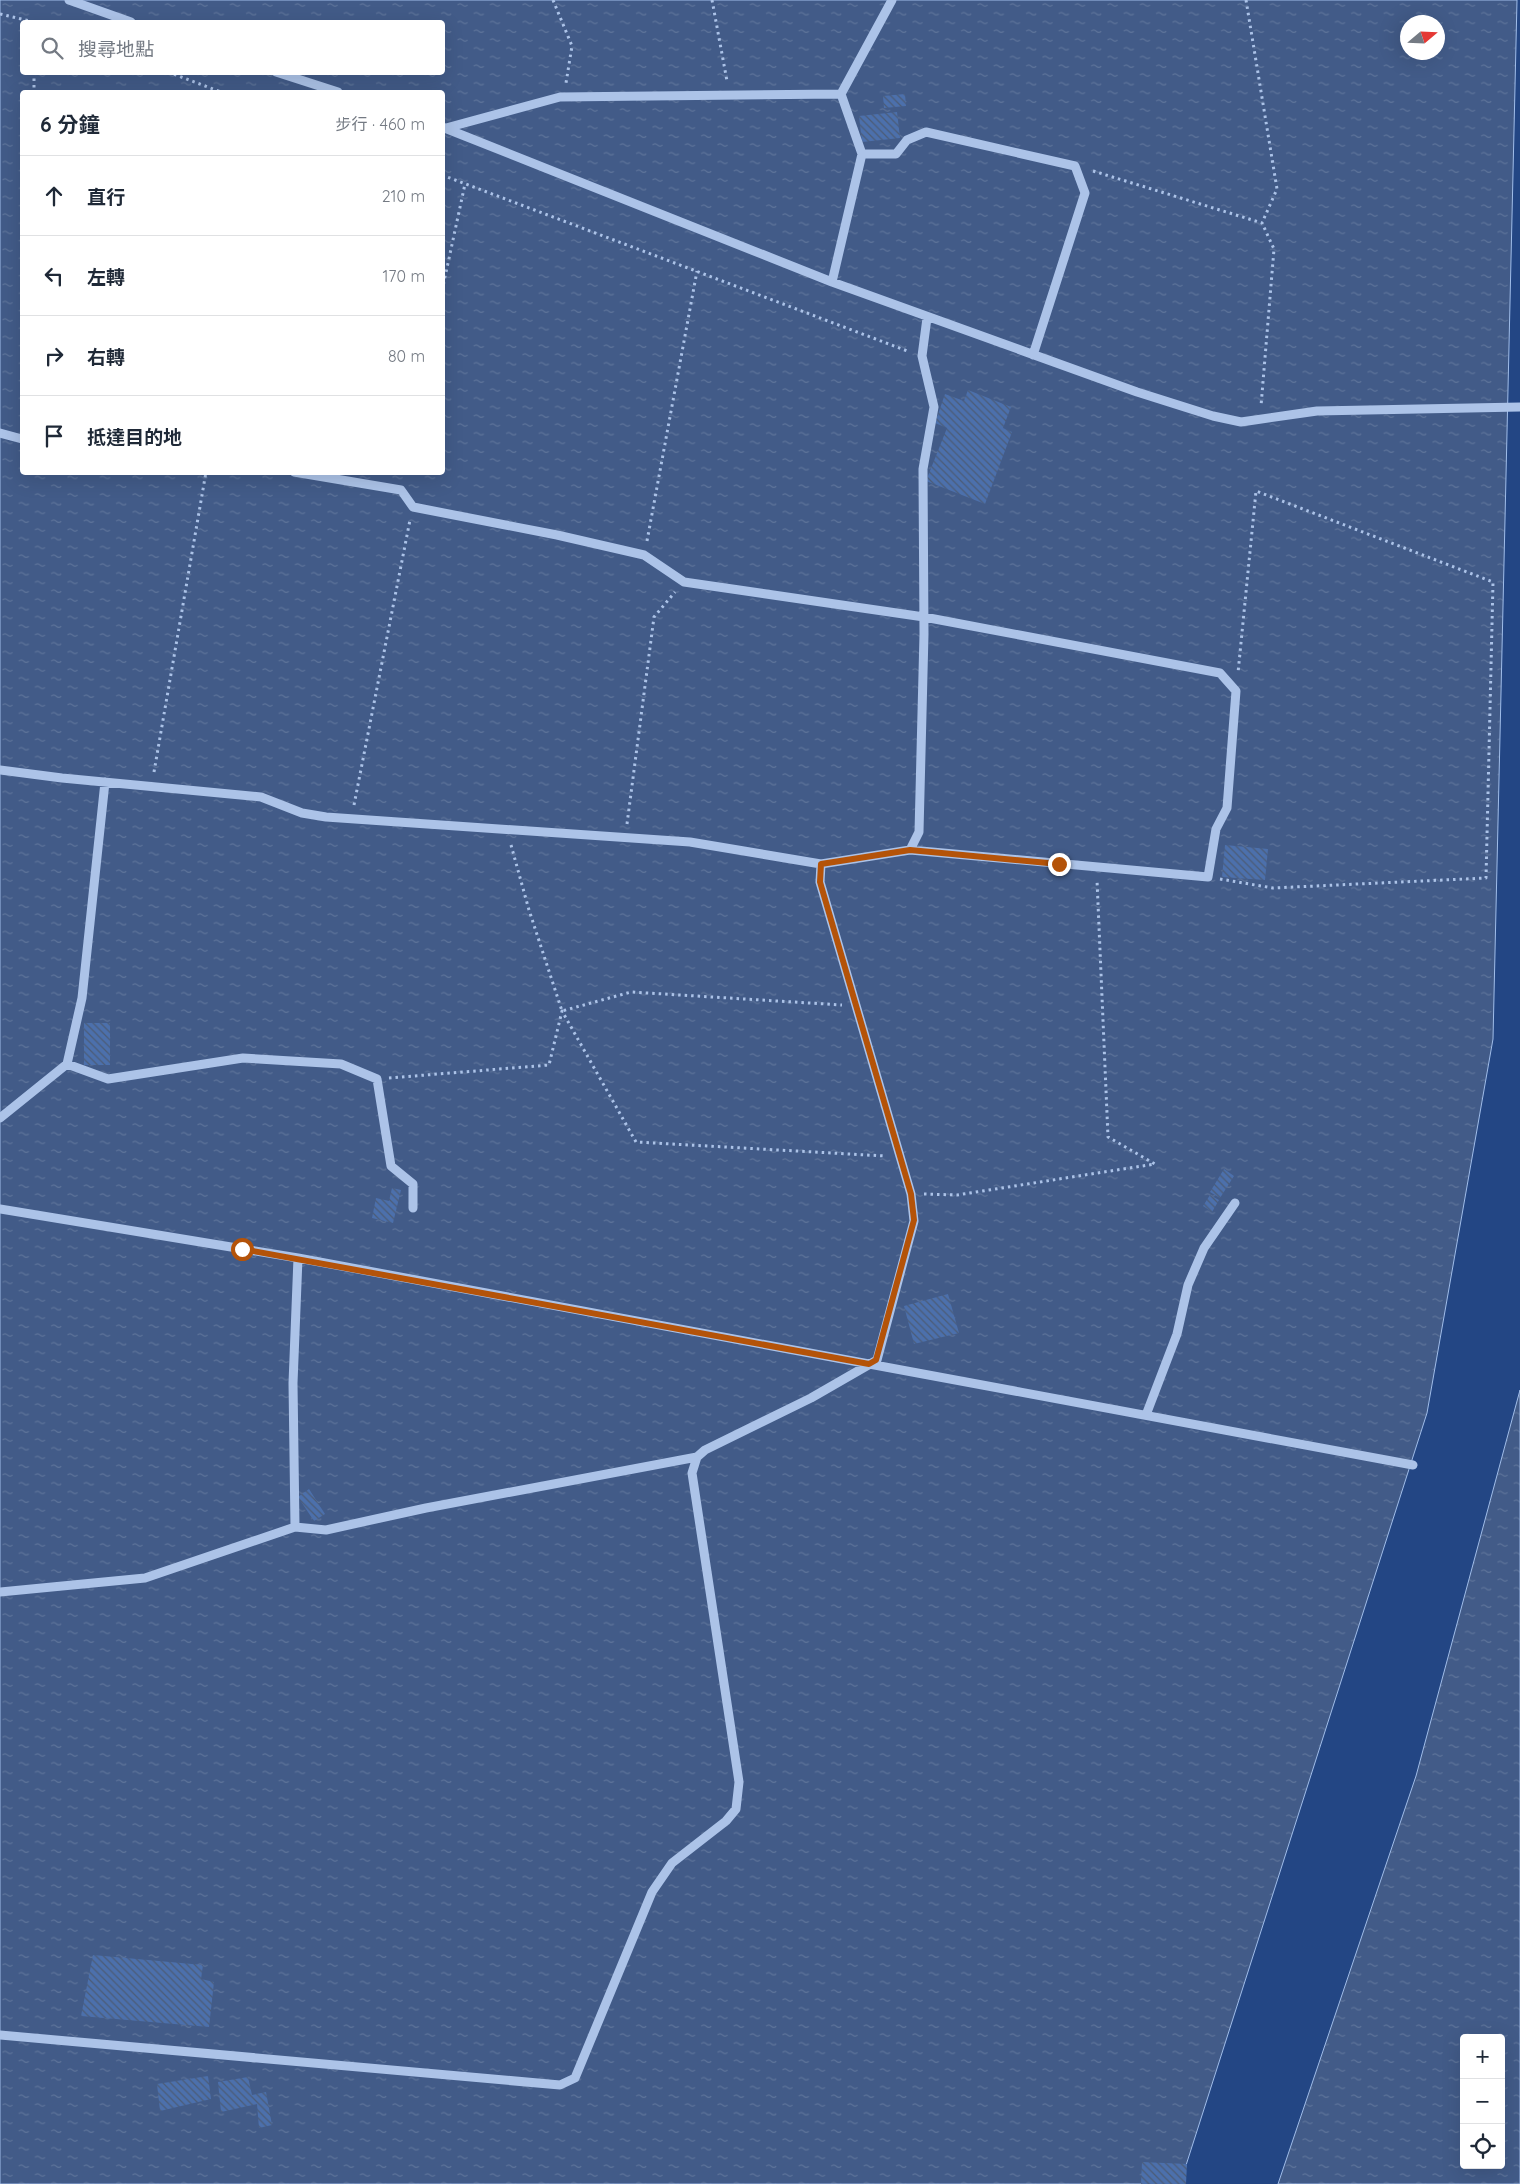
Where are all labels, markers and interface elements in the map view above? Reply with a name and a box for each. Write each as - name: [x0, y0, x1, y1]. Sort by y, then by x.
- north arrow: [1400, 15, 1445, 60]
- search box: [20, 20, 445, 75]
- icon: search: [38, 34, 66, 62]
- text: 搜尋地點: [78, 37, 154, 61]
- text: 6 分鐘: [40, 111, 100, 137]
- text: 步行 · 460 m: [336, 114, 425, 134]
- icon: ahead: [40, 182, 68, 210]
- text: 直行: [87, 185, 125, 209]
- text: 210 m: [382, 186, 425, 206]
- icon: left: [40, 262, 68, 290]
- text: 左轉: [87, 265, 125, 289]
- text: 170 m: [382, 266, 425, 286]
- icon: right: [40, 342, 68, 370]
- text: 右轉: [87, 345, 125, 369]
- text: 80 m: [388, 346, 425, 366]
- icon: arrive: [40, 422, 68, 450]
- text: 抵達目的地: [87, 425, 182, 449]
- route end: [1048, 853, 1071, 876]
- route start: [231, 1238, 254, 1261]
- map controls: [1460, 2034, 1505, 2169]
- button: +: [1460, 2034, 1505, 2079]
- button: −: [1460, 2079, 1505, 2124]
- button: locate: [1460, 2124, 1505, 2169]

